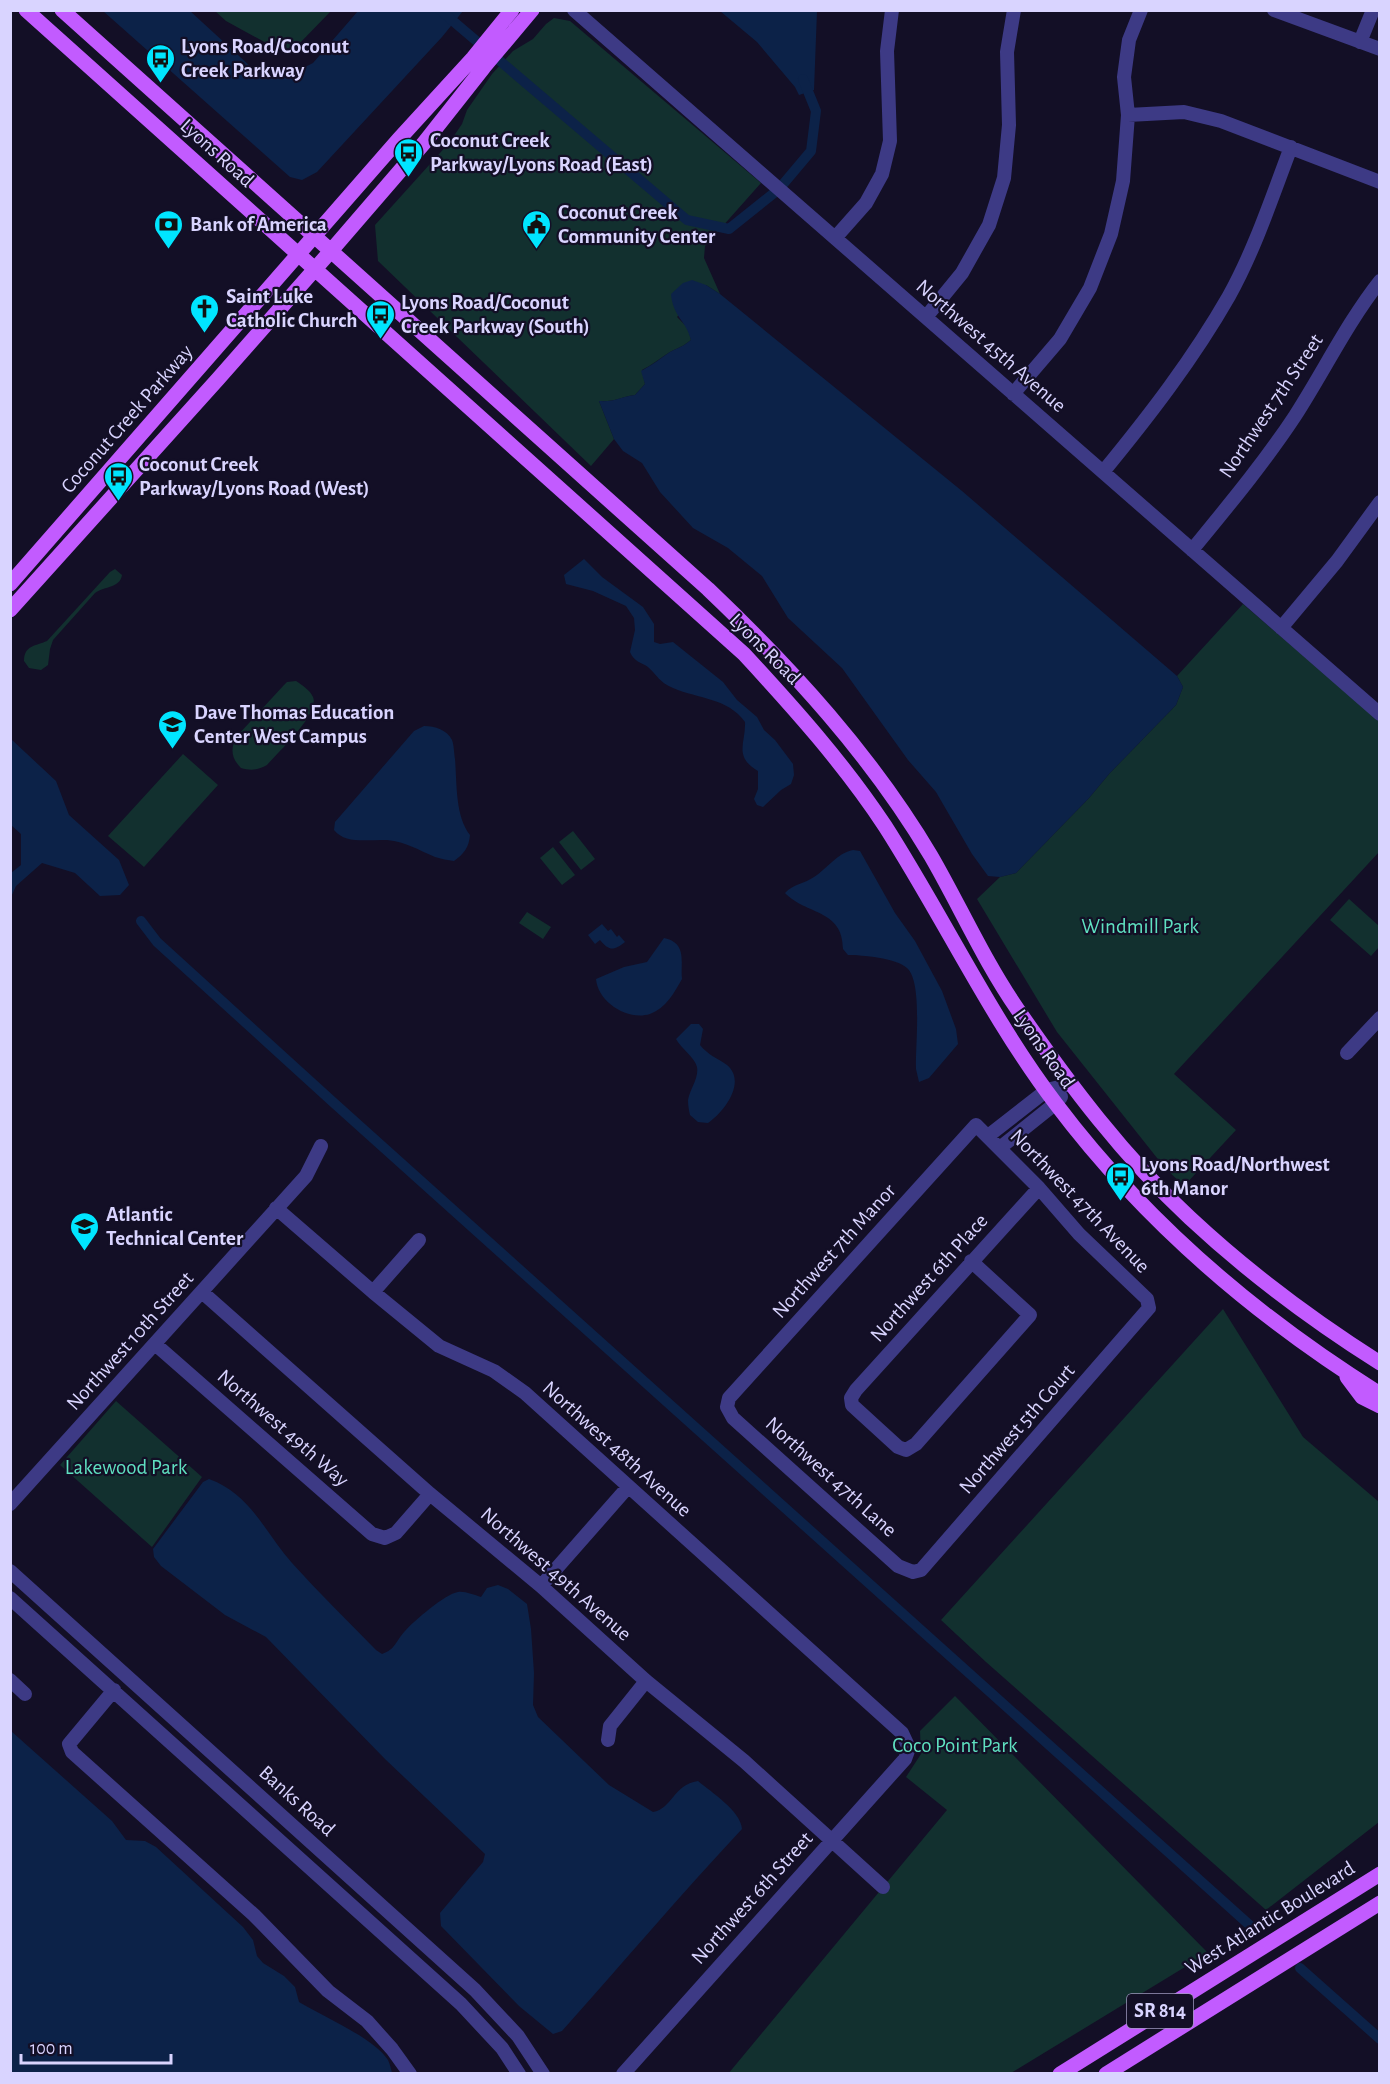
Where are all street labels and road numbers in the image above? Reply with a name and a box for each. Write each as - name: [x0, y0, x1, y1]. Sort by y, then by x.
- street label: Lyons Road: [176, 115, 258, 191]
- street label: Northwest 45th Avenue: [912, 276, 1070, 416]
- street label: Northwest 7th Street: [1215, 330, 1327, 482]
- street label: Coconut Creek Parkway: [57, 341, 197, 497]
- street label: Lyons Road: [725, 609, 805, 689]
- street label: Lyons Road: [1009, 1006, 1079, 1092]
- street label: Northwest 47th Avenue: [1006, 1125, 1154, 1277]
- street label: Northwest 7th Manor: [768, 1180, 900, 1322]
- street label: Northwest 6th Place: [866, 1210, 992, 1346]
- street label: Northwest 10th Street: [63, 1267, 198, 1414]
- street label: Northwest 5th Court: [955, 1360, 1079, 1498]
- street label: Northwest 49th Way: [213, 1365, 353, 1491]
- street label: Northwest 48th Avenue: [539, 1377, 695, 1521]
- street label: Northwest 47th Lane: [761, 1413, 901, 1541]
- street label: Northwest 49th Avenue: [477, 1503, 635, 1645]
- street label: Banks Road: [255, 1762, 339, 1840]
- street label: Northwest 6th Street: [687, 1828, 817, 1968]
- street label: West Atlantic Boulevard: [1182, 1857, 1358, 1979]
- road number: SR 814: [1127, 1994, 1193, 2028]

